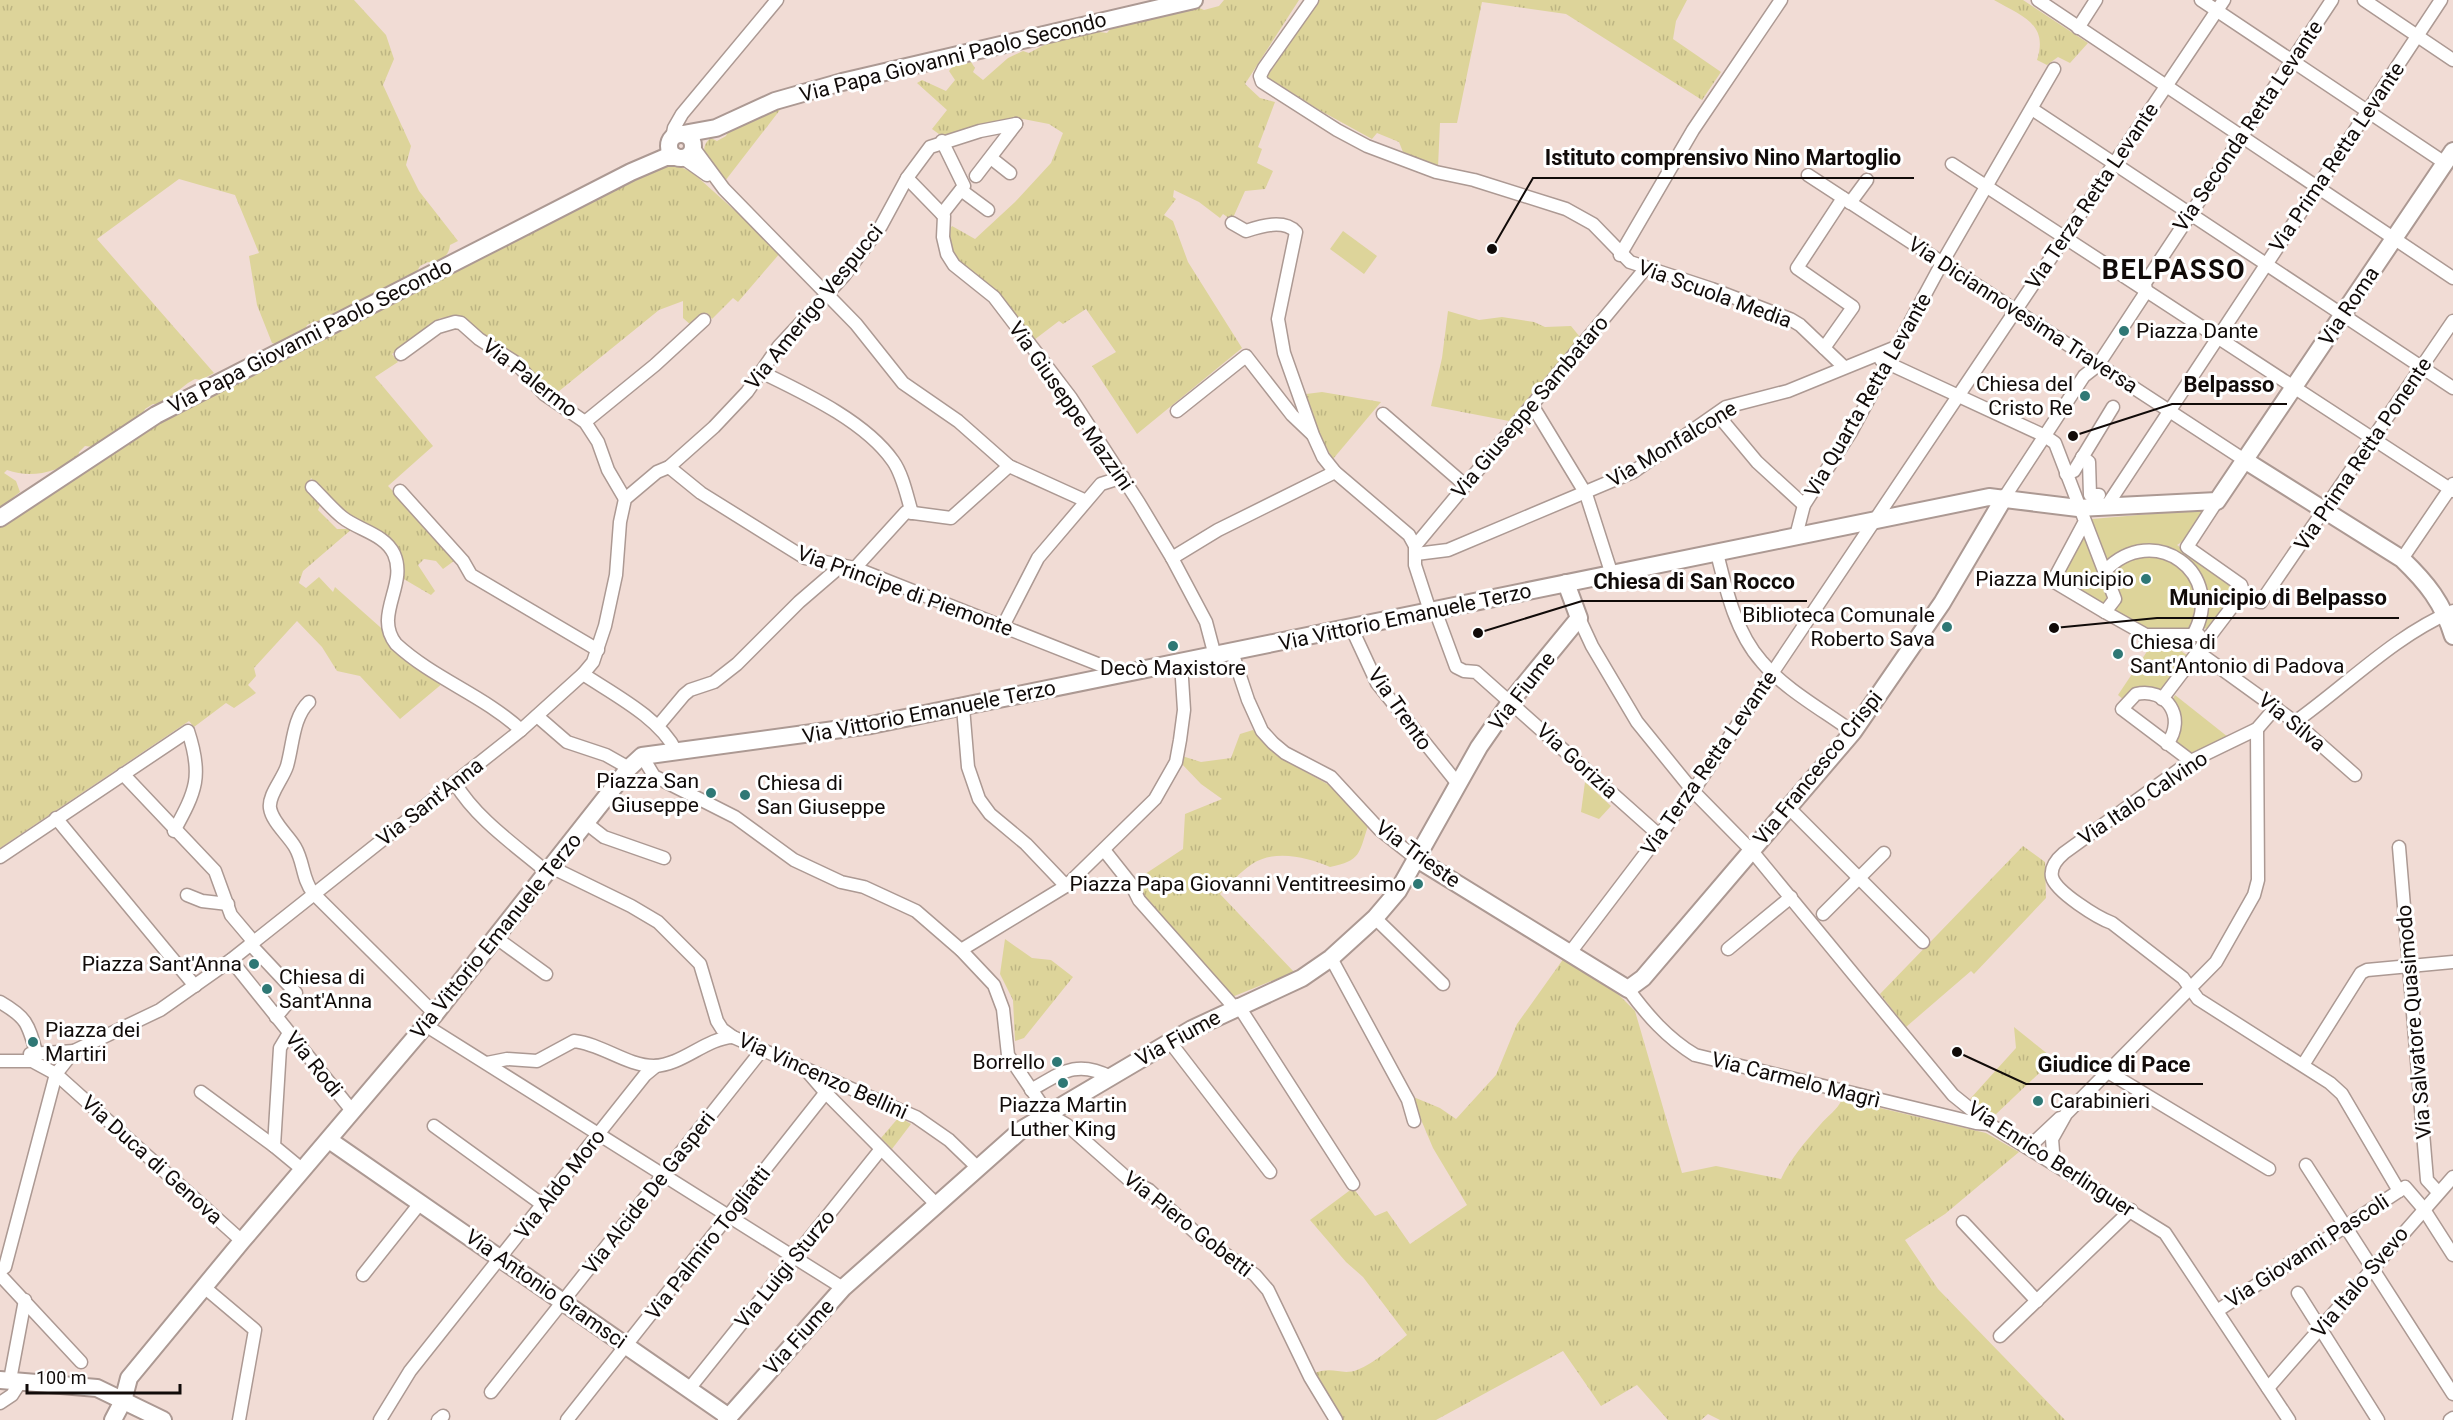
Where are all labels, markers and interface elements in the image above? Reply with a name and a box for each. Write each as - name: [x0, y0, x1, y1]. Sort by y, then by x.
- street label: Via Papa Giovanni Paolo Secondo: [797, 7, 1109, 107]
- street label: Via Seconda Retta Levante: [2168, 16, 2328, 236]
- street label: Via Prima Retta Levante: [2265, 58, 2409, 256]
- street label: Via Terza Retta Levante: [2021, 98, 2163, 294]
- callout: Istituto comprensivo Nino Martoglio: [1533, 138, 1914, 178]
- text: Istituto comprensivo Nino Martoglio: [1545, 145, 1901, 170]
- street label: Via Amerigo Vespucci: [740, 220, 888, 394]
- street label: Via Diciannovesima Traversa: [1904, 232, 2142, 398]
- street label: Via Papa Giovanni Paolo Secondo: [164, 254, 456, 418]
- district label: BELPASSO: [2102, 254, 2246, 286]
- street label: Via Scuola Media: [1635, 255, 1795, 333]
- street label: Via Roma: [2314, 262, 2384, 350]
- street label: Via Quarta Retta Levante: [1800, 289, 1936, 501]
- street label: Via Giuseppe Sambataro: [1447, 311, 1613, 503]
- street label: Via Giuseppe Mazzini: [1004, 317, 1138, 495]
- place label: Piazza Dante: [2136, 319, 2258, 343]
- marker: Piazza Dante: [2117, 324, 2131, 338]
- street label: Via Palermo: [478, 334, 582, 422]
- street label: Via Prima Retta Ponente: [2289, 353, 2437, 555]
- callout: Belpasso: [2172, 364, 2287, 404]
- place label: Chiesa del Cristo Re: [1976, 372, 2073, 420]
- text: Belpasso: [2184, 372, 2274, 397]
- marker: Chiesa del Cristo Re: [2078, 389, 2092, 403]
- street label: Via Monfalcone: [1603, 396, 1741, 492]
- street label: Via Principe di Piemonte: [794, 541, 1016, 641]
- callout: Chiesa di San Rocco: [1582, 561, 1807, 601]
- place label: Piazza Municipio: [1975, 567, 2134, 591]
- text: Chiesa di San Rocco: [1593, 569, 1795, 594]
- marker: Piazza Municipio: [2139, 572, 2153, 586]
- street label: Via Vittorio Emanuele Terzo: [1276, 578, 1534, 656]
- callout: Municipio di Belpasso: [2157, 578, 2399, 618]
- text: Municipio di Belpasso: [2169, 585, 2387, 610]
- place label: Biblioteca Comunale Roberto Sava: [1742, 603, 1935, 651]
- marker: Biblioteca Comunale Roberto Sava: [1940, 620, 1954, 634]
- place label: Chiesa di Sant'Antonio di Padova: [2130, 630, 2344, 678]
- marker: Decò Maxistore: [1166, 639, 1180, 653]
- street label: Via Fiume: [1484, 647, 1560, 735]
- marker: Chiesa di Sant'Antonio di Padova: [2111, 647, 2125, 661]
- place label: Decò Maxistore: [1100, 656, 1246, 680]
- street label: Via Trento: [1363, 663, 1437, 755]
- street label: Via Terza Retta Levante: [1636, 666, 1782, 860]
- street label: Via Vittorio Emanuele Terzo: [800, 676, 1058, 748]
- street label: Via Francesco Crispi: [1749, 686, 1887, 850]
- street label: Via Silva: [2254, 688, 2330, 756]
- street label: Via Gorizia: [1532, 718, 1622, 804]
- street label: Via Italo Calvino: [2074, 746, 2212, 850]
- street label: Via Sant'Anna: [372, 753, 488, 851]
- place label: Piazza San Giuseppe: [596, 769, 699, 817]
- place label: Chiesa di San Giuseppe: [757, 771, 885, 819]
- marker: Piazza San Giuseppe: [704, 786, 718, 800]
- marker: Chiesa di San Giuseppe: [738, 788, 752, 802]
- street label: Via Trieste: [1371, 815, 1465, 893]
- street label: Via Vittorio Emanuele Terzo: [406, 828, 586, 1044]
- place label: Piazza Papa Giovanni Ventitreesimo: [1070, 872, 1406, 896]
- marker: Piazza Papa Giovanni Ventitreesimo: [1411, 877, 1425, 891]
- street label: Via Salvatore Quasimodo: [2392, 904, 2436, 1140]
- place label: Piazza Sant'Anna: [82, 952, 242, 976]
- marker: Piazza Sant'Anna: [247, 957, 261, 971]
- place label: Chiesa di Sant'Anna: [279, 965, 372, 1013]
- marker: Chiesa di Sant'Anna: [260, 982, 274, 996]
- street label: Via Fiume: [1132, 1005, 1224, 1071]
- place label: Piazza dei Martiri: [45, 1018, 140, 1066]
- street label: Via Rodi: [280, 1027, 348, 1101]
- street label: Via Vincenzo Bellini: [735, 1028, 911, 1124]
- marker: Piazza dei Martiri: [26, 1035, 40, 1049]
- callout: Giudice di Pace: [2026, 1044, 2203, 1084]
- street label: Via Carmelo Magrì: [1709, 1047, 1883, 1113]
- place label: Borrello: [973, 1050, 1045, 1074]
- text: Giudice di Pace: [2037, 1052, 2191, 1077]
- marker: Borrello: [1050, 1055, 1064, 1069]
- marker: Piazza Martin Luther King: [1056, 1076, 1070, 1090]
- place label: Carabinieri: [2050, 1089, 2150, 1113]
- street label: Via Duca di Genova: [77, 1091, 227, 1229]
- place label: Piazza Martin Luther King: [999, 1093, 1127, 1141]
- marker: Carabinieri: [2031, 1094, 2045, 1108]
- street label: Via Enrico Berlinguer: [1963, 1096, 2139, 1222]
- street label: Via Alcide De Gasperi: [578, 1107, 720, 1279]
- street label: Via Aldo Moro: [510, 1125, 610, 1243]
- street label: Via Palmiro Togliatti: [641, 1162, 775, 1324]
- street label: Via Piero Gobetti: [1119, 1166, 1257, 1282]
- street label: Via Giovanni Pascoli: [2221, 1189, 2393, 1313]
- street label: Via Luigi Sturzo: [730, 1205, 840, 1333]
- street label: Via Italo Svevo: [2307, 1222, 2413, 1342]
- street label: Via Antonio Gramsci: [461, 1224, 631, 1354]
- street label: Via Fiume: [759, 1294, 839, 1380]
- scale bar: [27, 1357, 180, 1395]
- text: 100 m: [36, 1367, 87, 1388]

